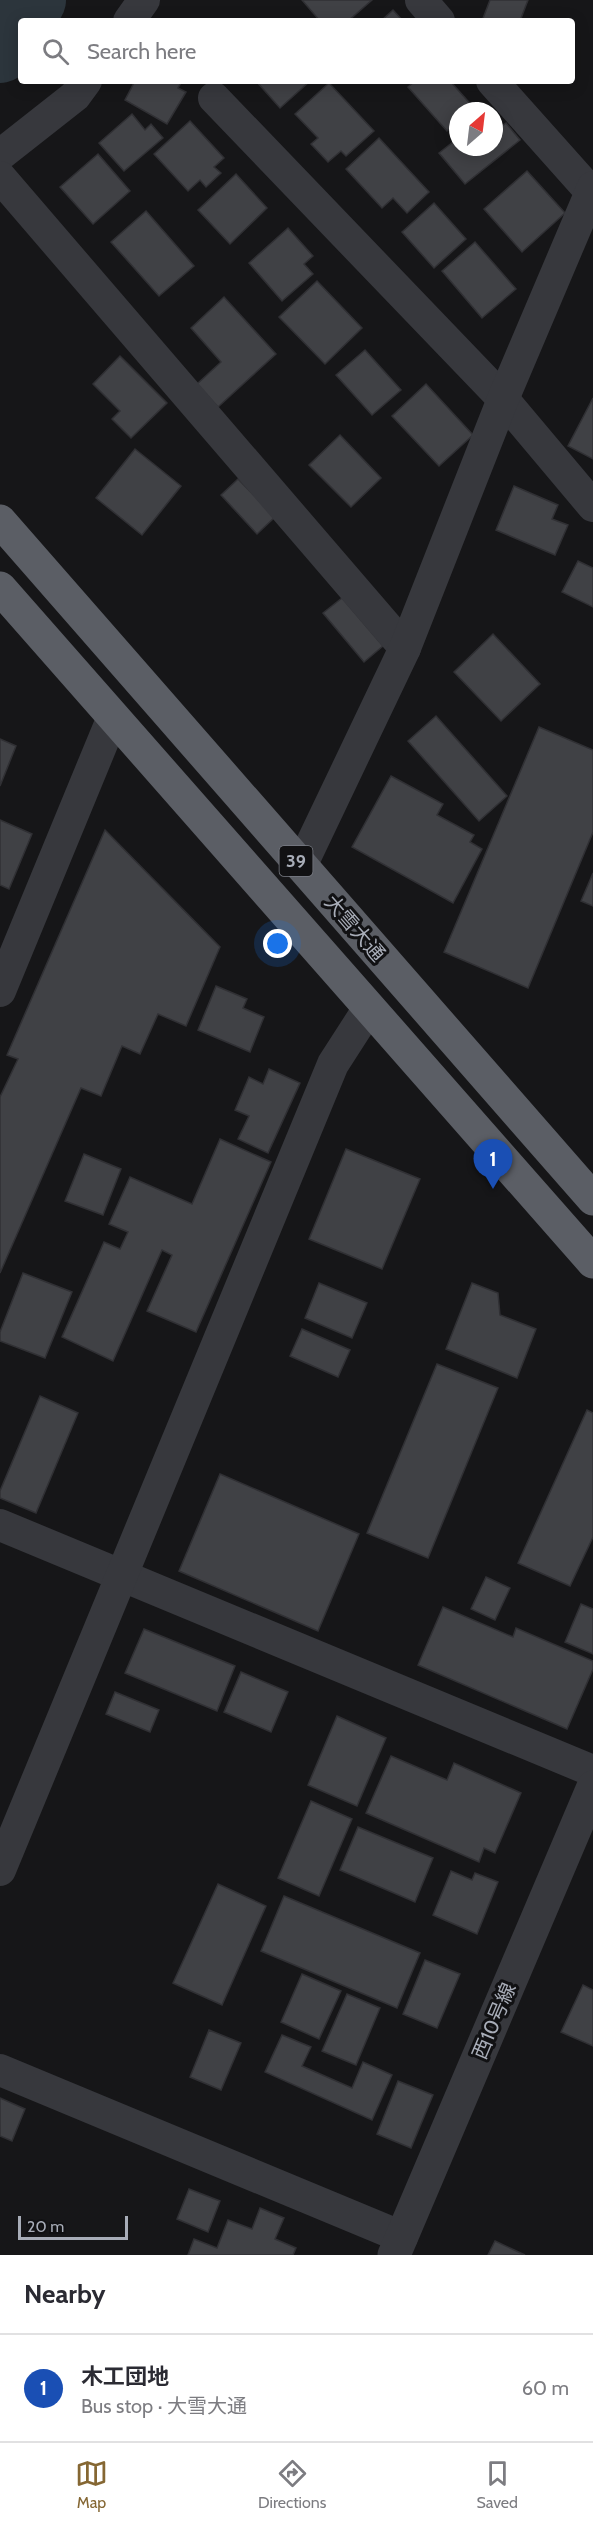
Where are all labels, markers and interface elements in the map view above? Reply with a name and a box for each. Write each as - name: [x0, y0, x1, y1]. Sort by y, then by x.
- search box: [18, 18, 575, 84]
- icon: search: [39, 35, 72, 68]
- text: Search here: [87, 38, 196, 65]
- north arrow: [449, 102, 503, 156]
- road number: 39: [280, 846, 312, 876]
- street label: 大雪大通: [320, 890, 390, 966]
- your location: [263, 929, 292, 958]
- pin: 1: [474, 1140, 512, 1189]
- street label: 西10号線: [467, 1979, 521, 2063]
- scale bar: [18, 2213, 128, 2240]
- text: 20 m: [27, 2217, 64, 2236]
- text: Nearby: [24, 2278, 105, 2310]
- text: 木工団地: [81, 2363, 169, 2390]
- text: 1: [40, 2376, 47, 2400]
- text: 60 m: [522, 2376, 569, 2400]
- text: Bus stop · 大雪大通: [81, 2394, 247, 2418]
- tab: Map: [75, 2457, 108, 2512]
- tab: Directions: [258, 2457, 326, 2512]
- tab: Saved: [476, 2457, 518, 2512]

